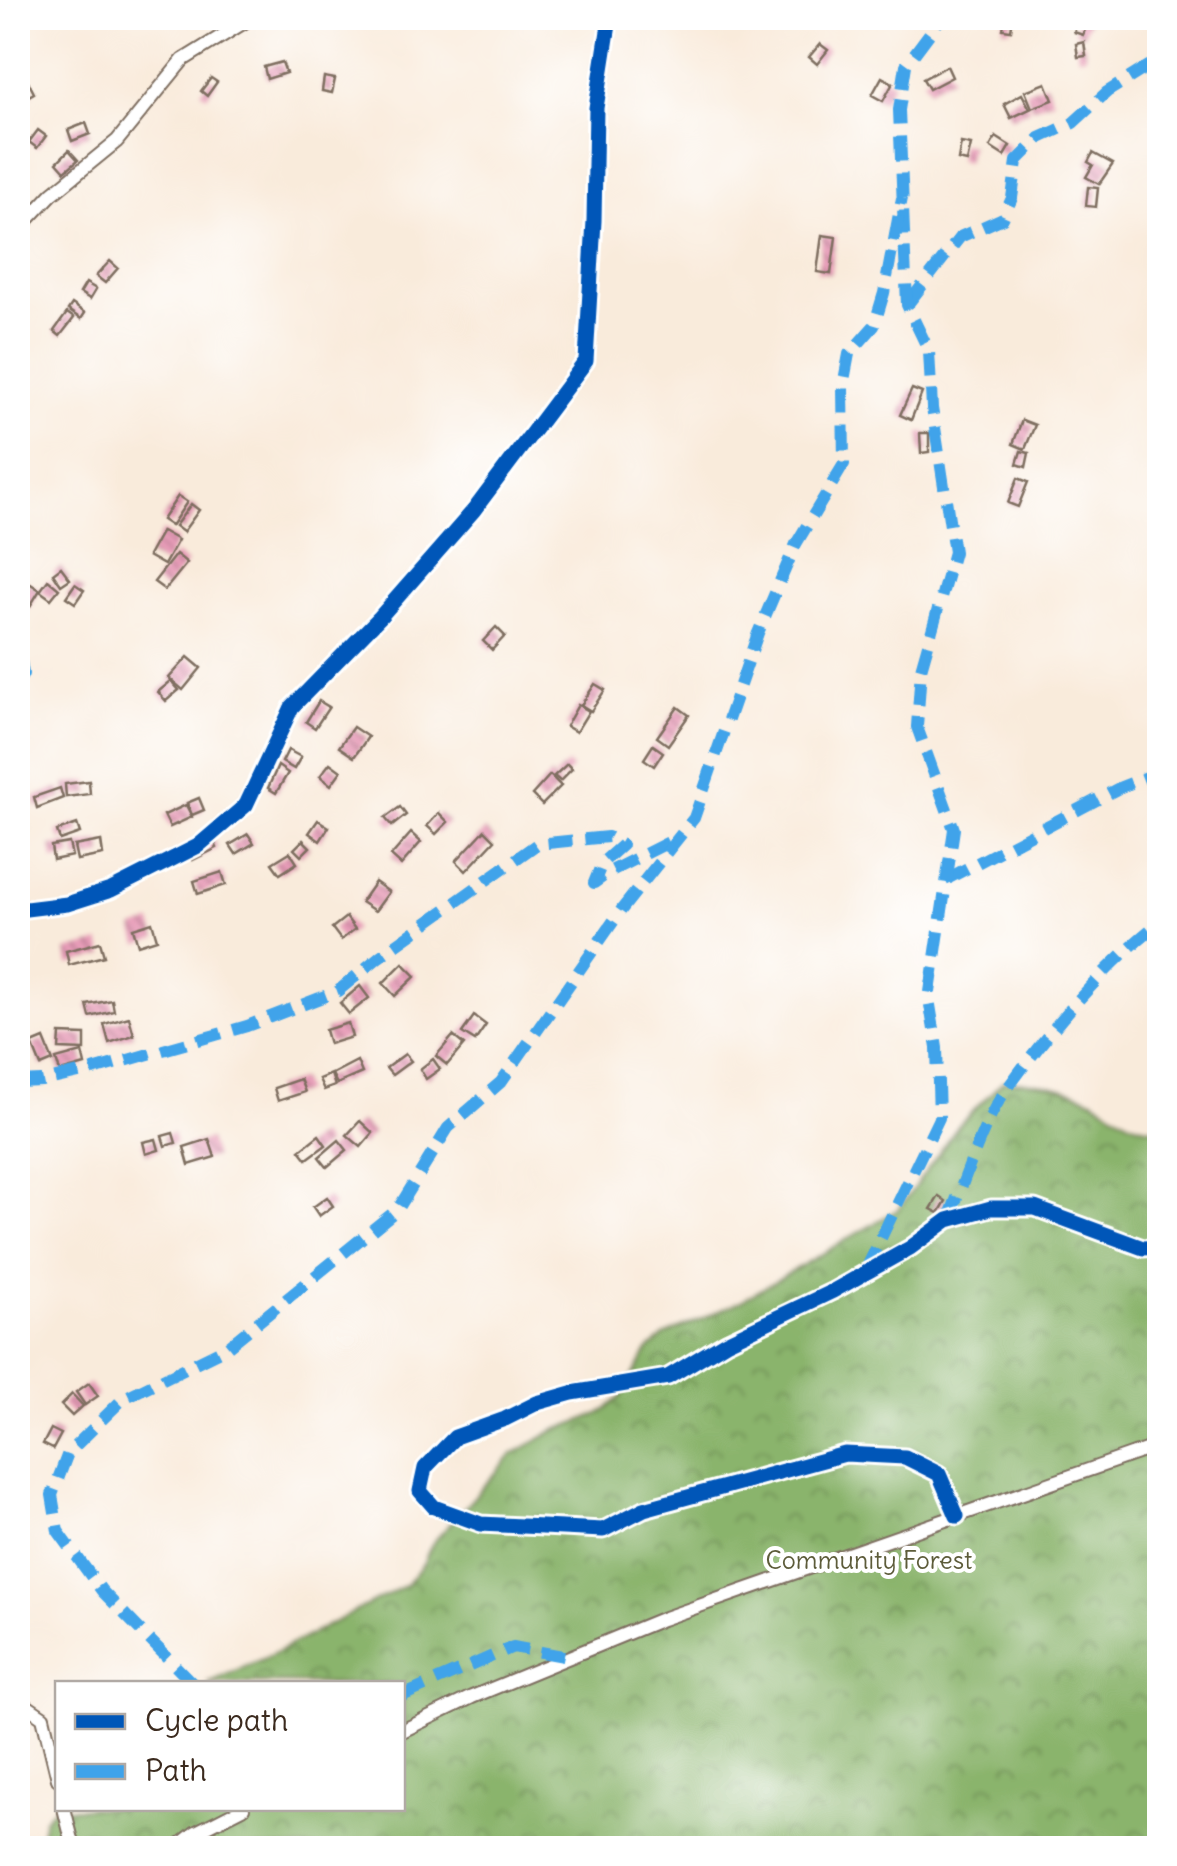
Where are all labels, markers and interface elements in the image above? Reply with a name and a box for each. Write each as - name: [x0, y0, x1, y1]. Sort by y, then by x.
- park label: Community Forest: [765, 1544, 973, 1576]
- legend: [55, 1681, 405, 1811]
- text: Cycle path: [145, 1701, 288, 1739]
- text: Path: [145, 1751, 207, 1789]

